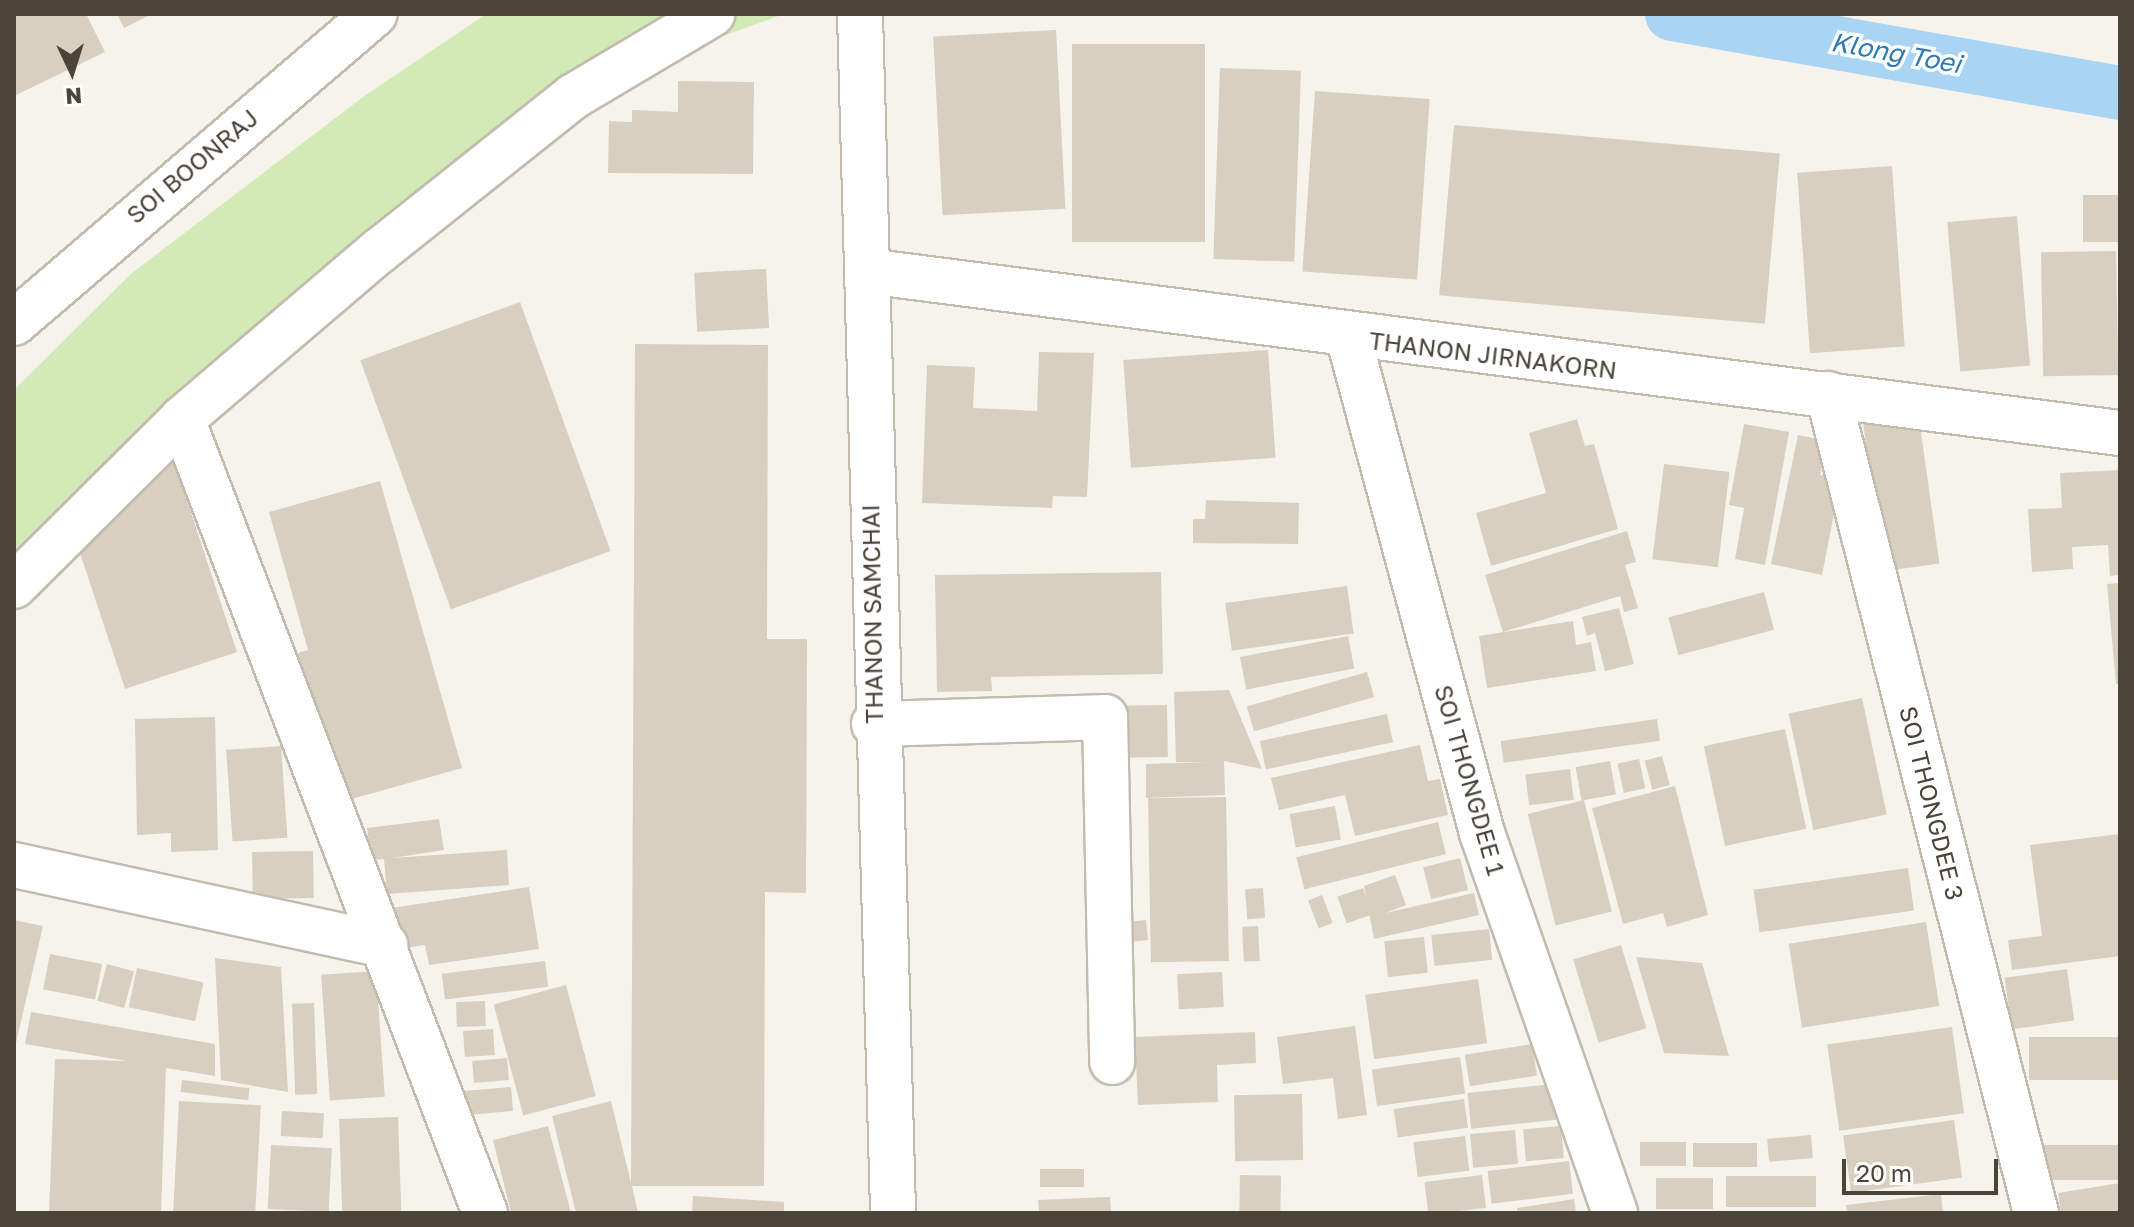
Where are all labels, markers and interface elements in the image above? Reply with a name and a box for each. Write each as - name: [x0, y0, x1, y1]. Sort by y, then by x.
- water label: Klong Toei: [1829, 26, 1963, 80]
- north arrow: [32, 32, 112, 112]
- text: N: [64, 82, 83, 110]
- street label: SOI BOONRAJ: [121, 103, 263, 229]
- street label: THANON JIRNAKORN: [1368, 326, 1618, 384]
- street label: THANON SAMCHAI: [856, 504, 888, 724]
- street label: SOI THONGDEE 1: [1429, 682, 1511, 878]
- street label: SOI THONGDEE 3: [1894, 703, 1970, 903]
- scale bar: [1846, 1143, 2002, 1193]
- text: 20 m: [1856, 1158, 1912, 1187]

